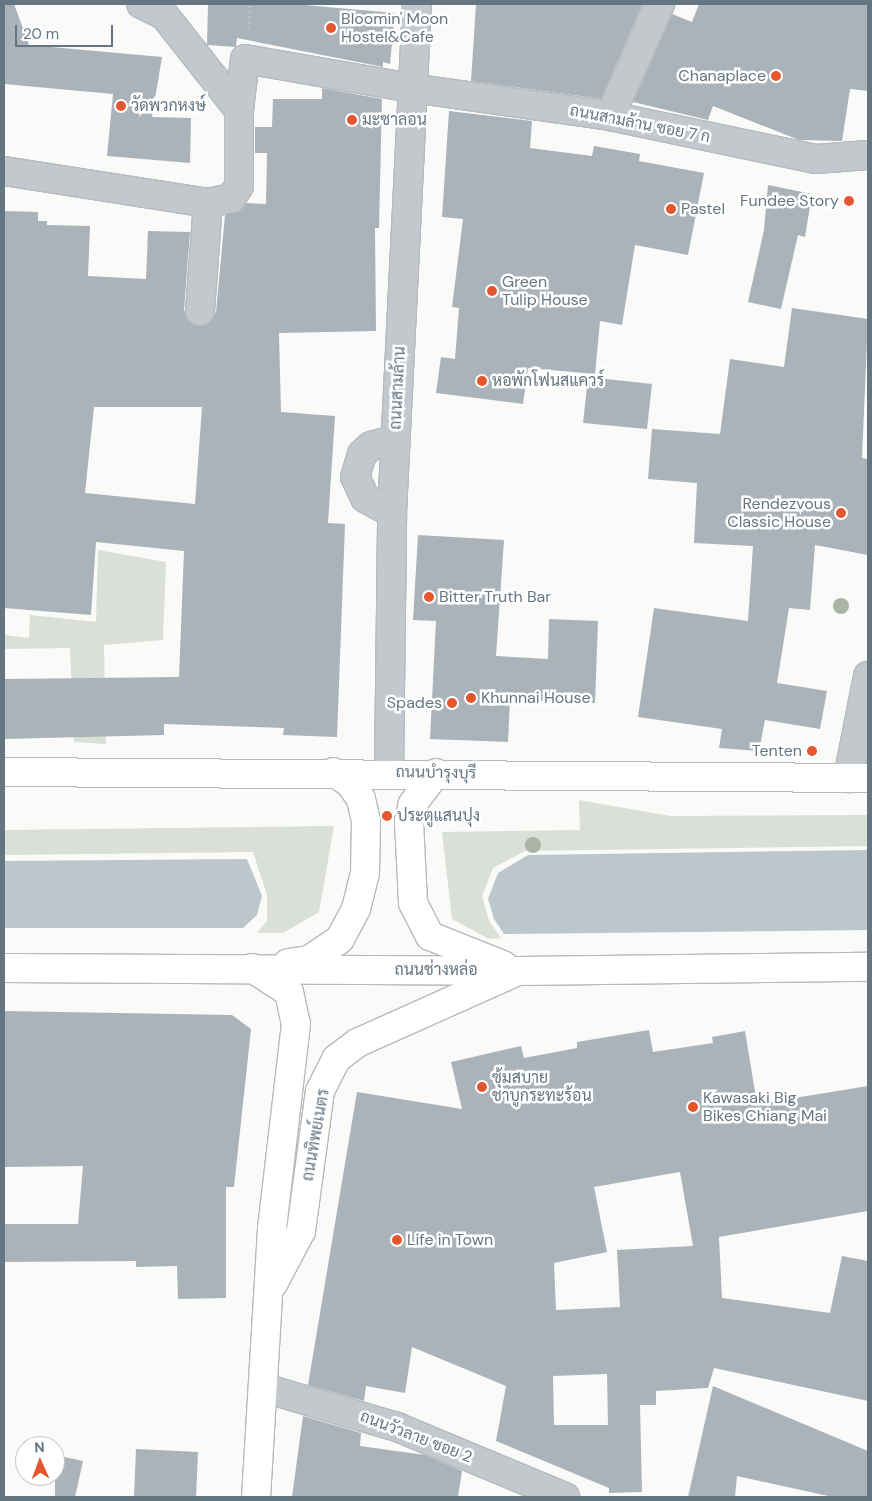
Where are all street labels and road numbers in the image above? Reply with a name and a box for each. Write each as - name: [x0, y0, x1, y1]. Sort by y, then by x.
- street label: ถนนสามล้าน ซอย 7 ก: [568, 101, 712, 147]
- street label: ถนนสามล้าน: [386, 346, 410, 430]
- street label: ถนนบำรุงบุรี: [395, 763, 477, 783]
- street label: ถนนช่างหล่อ: [394, 960, 478, 980]
- street label: ถนนทิพย์เนตร: [298, 1087, 334, 1183]
- street label: ถนนวัวลาย ซอย 2: [357, 1407, 475, 1467]

